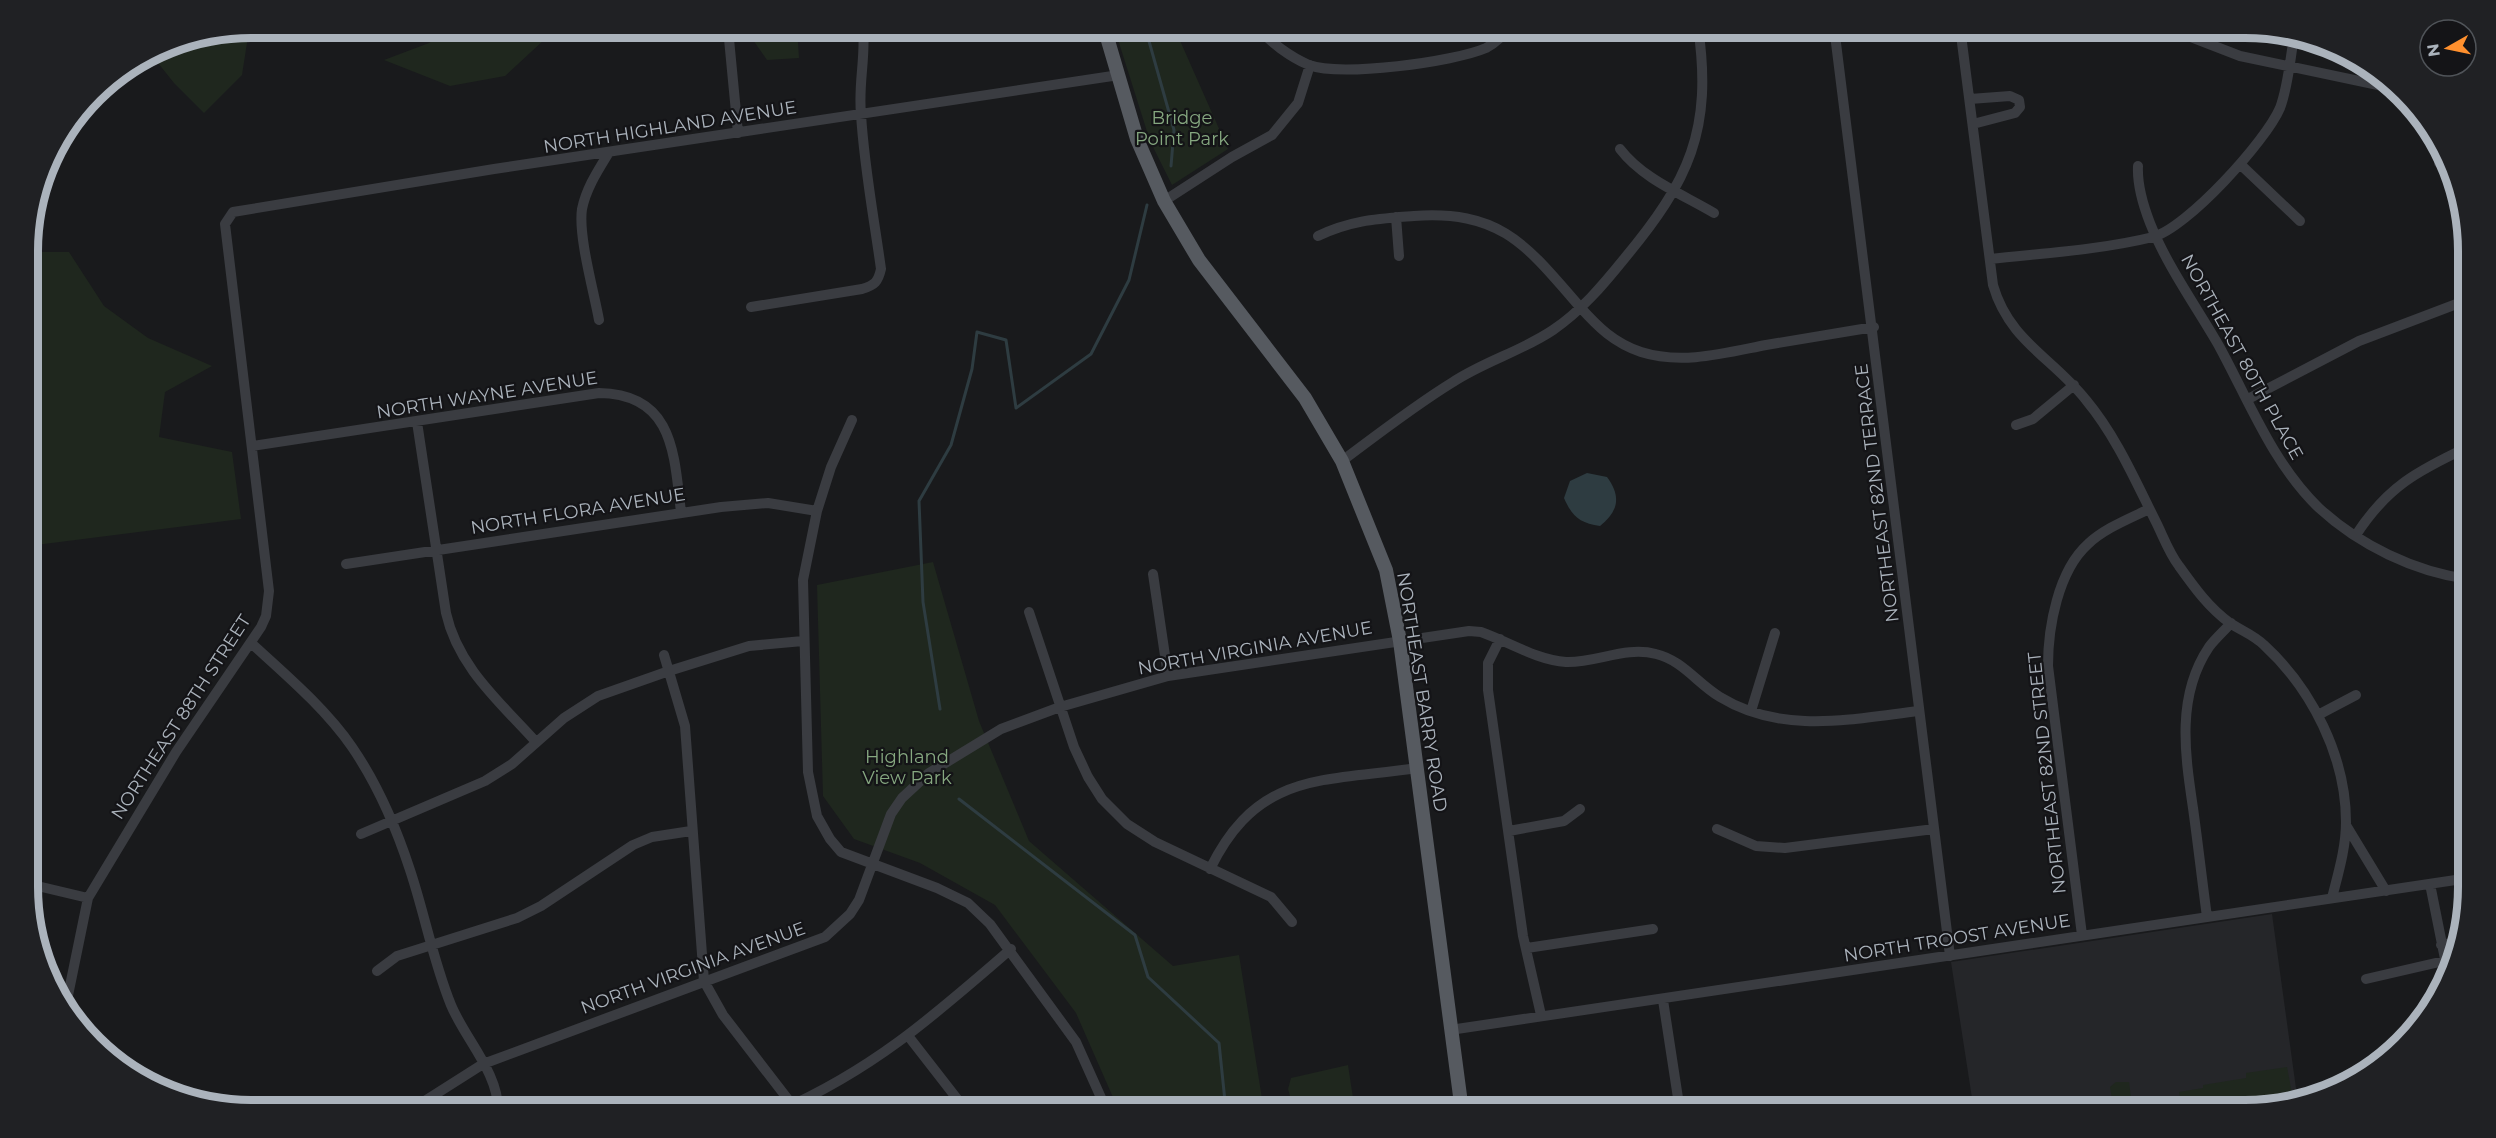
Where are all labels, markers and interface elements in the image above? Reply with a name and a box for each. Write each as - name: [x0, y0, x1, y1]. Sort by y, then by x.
- north arrow: [2418, 18, 2478, 78]
- text: N: [2423, 42, 2444, 58]
- street label: NORTH HIGHLAND AVENUE: [542, 96, 798, 158]
- park label: Bridge Point Park: [1135, 107, 1229, 150]
- street label: NORTHEAST 80TH PLACE: [2176, 250, 2308, 464]
- street label: NORTHEAST 82ND TERRACE: [1850, 362, 1904, 624]
- street label: NORTH WAYNE AVENUE: [375, 367, 599, 423]
- street label: NORTH FLORA AVENUE: [469, 483, 687, 539]
- street label: NORTHEAST BARRY ROAD: [1392, 571, 1452, 813]
- street label: NORTHEAST 88TH STREET: [107, 610, 256, 823]
- street label: NORTH VIRGINIA AVENUE: [1136, 617, 1374, 679]
- street label: NORTHEAST 82ND STREET: [2023, 650, 2071, 895]
- park label: Highland View Park: [862, 746, 952, 789]
- street label: NORTH TROOST AVENUE: [1842, 909, 2072, 967]
- street label: NORTH VIRGINIA AVENUE: [578, 917, 808, 1019]

